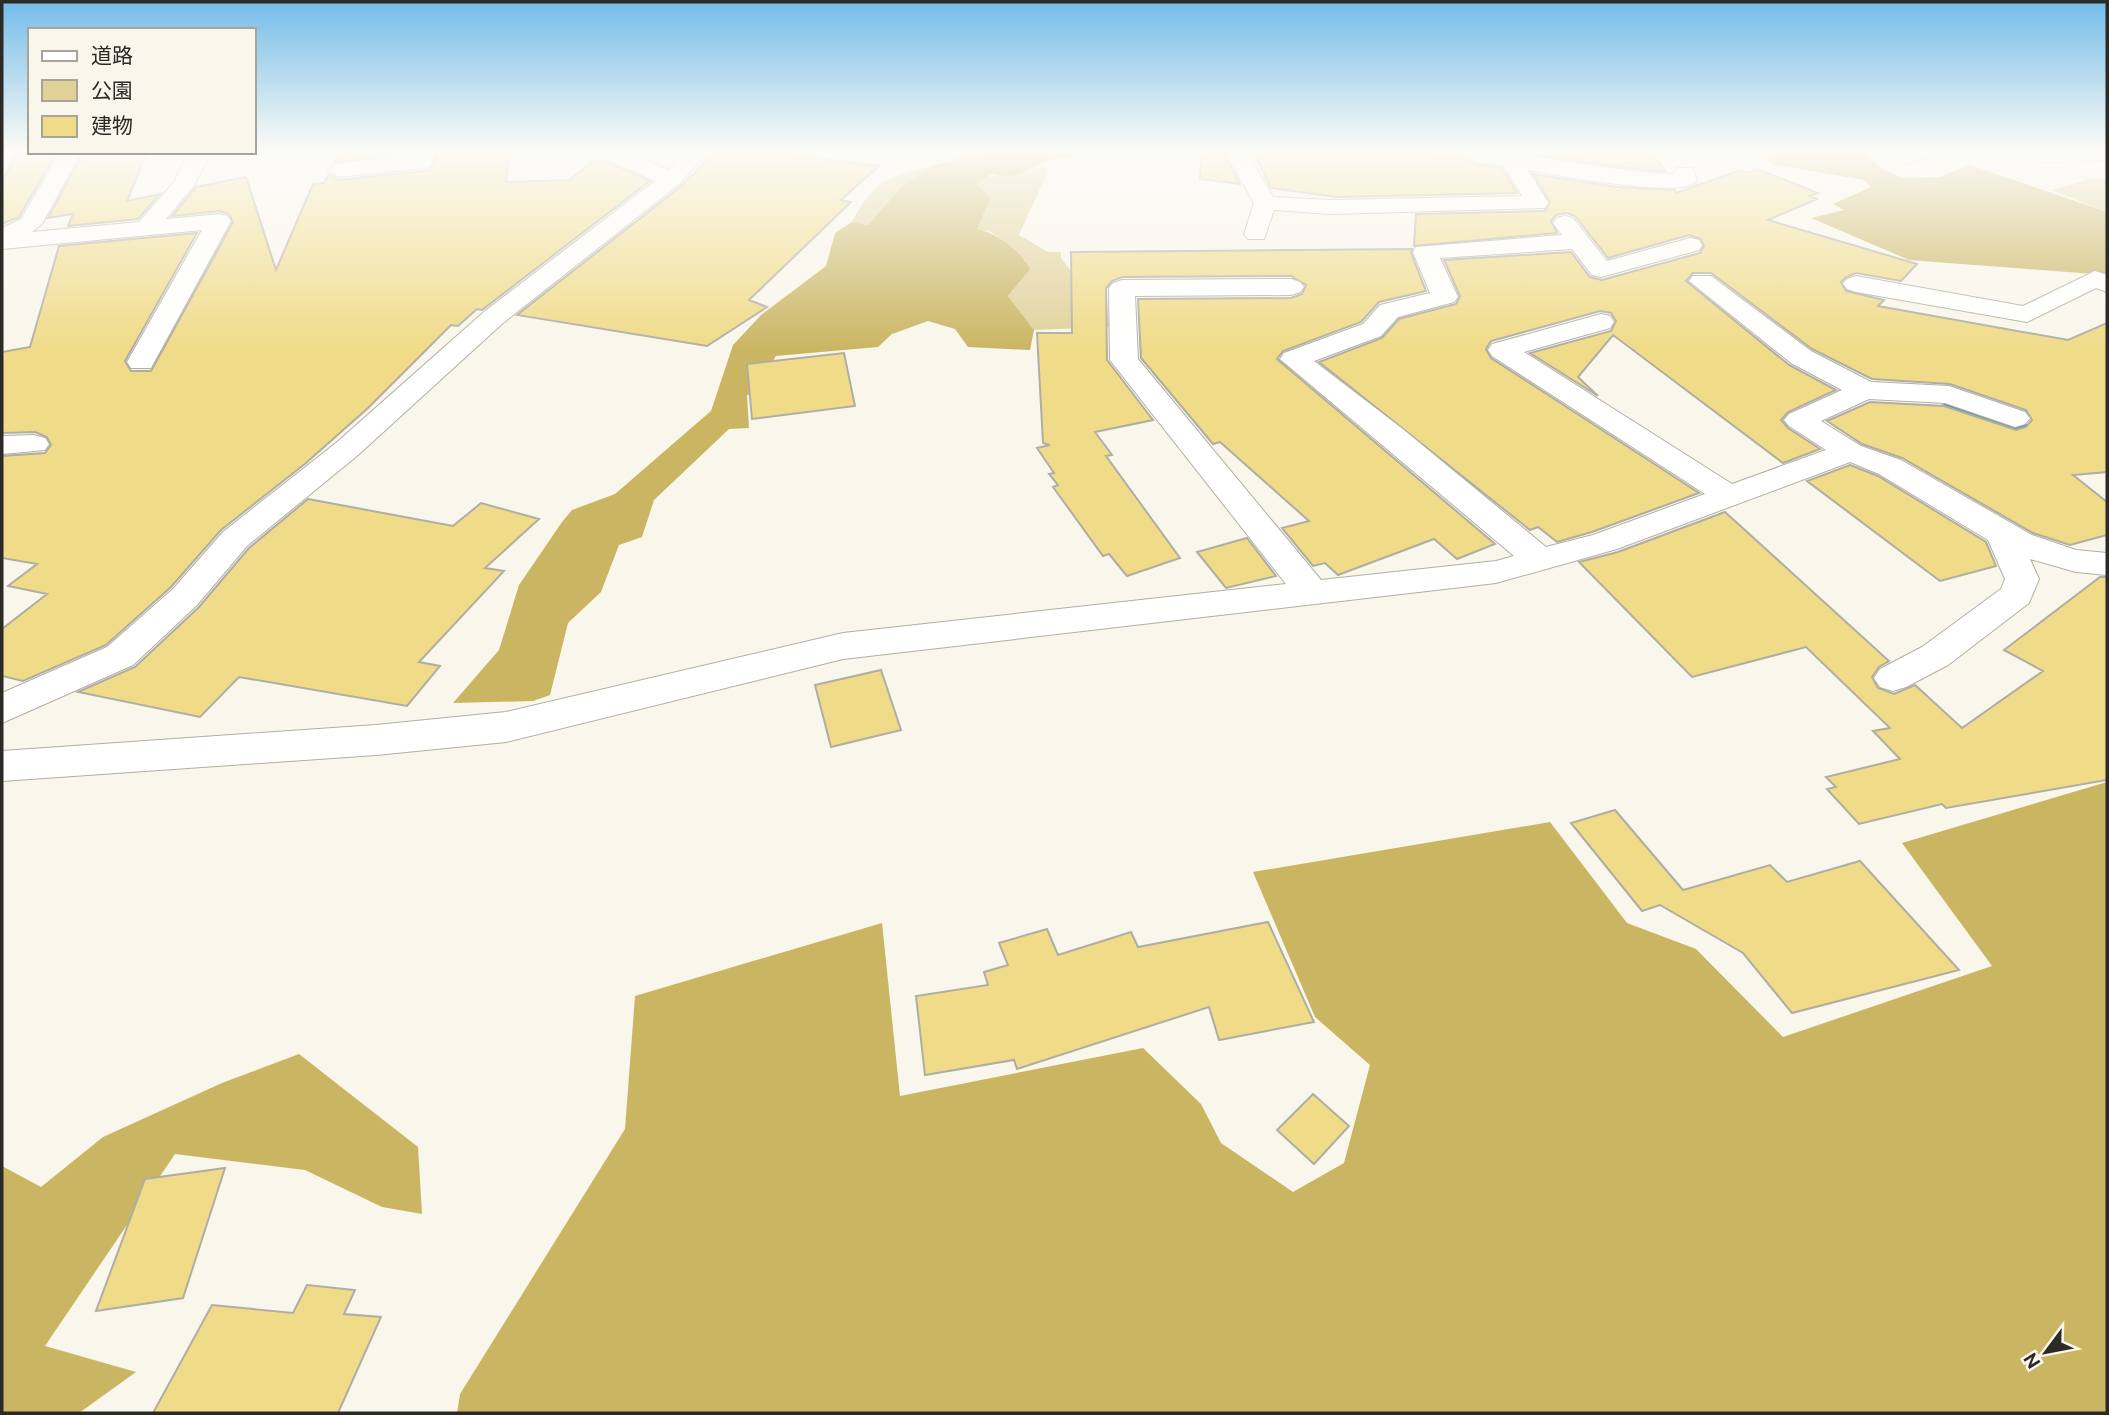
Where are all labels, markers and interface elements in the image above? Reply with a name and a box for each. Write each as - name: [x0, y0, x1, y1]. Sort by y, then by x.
- legend: [28, 28, 256, 154]
- text: 道路: [91, 43, 133, 67]
- text: 公園: [91, 78, 133, 102]
- text: 建物: [91, 113, 133, 137]
- north arrow: [2011, 1317, 2081, 1387]
- text: N: [2018, 1349, 2045, 1373]

